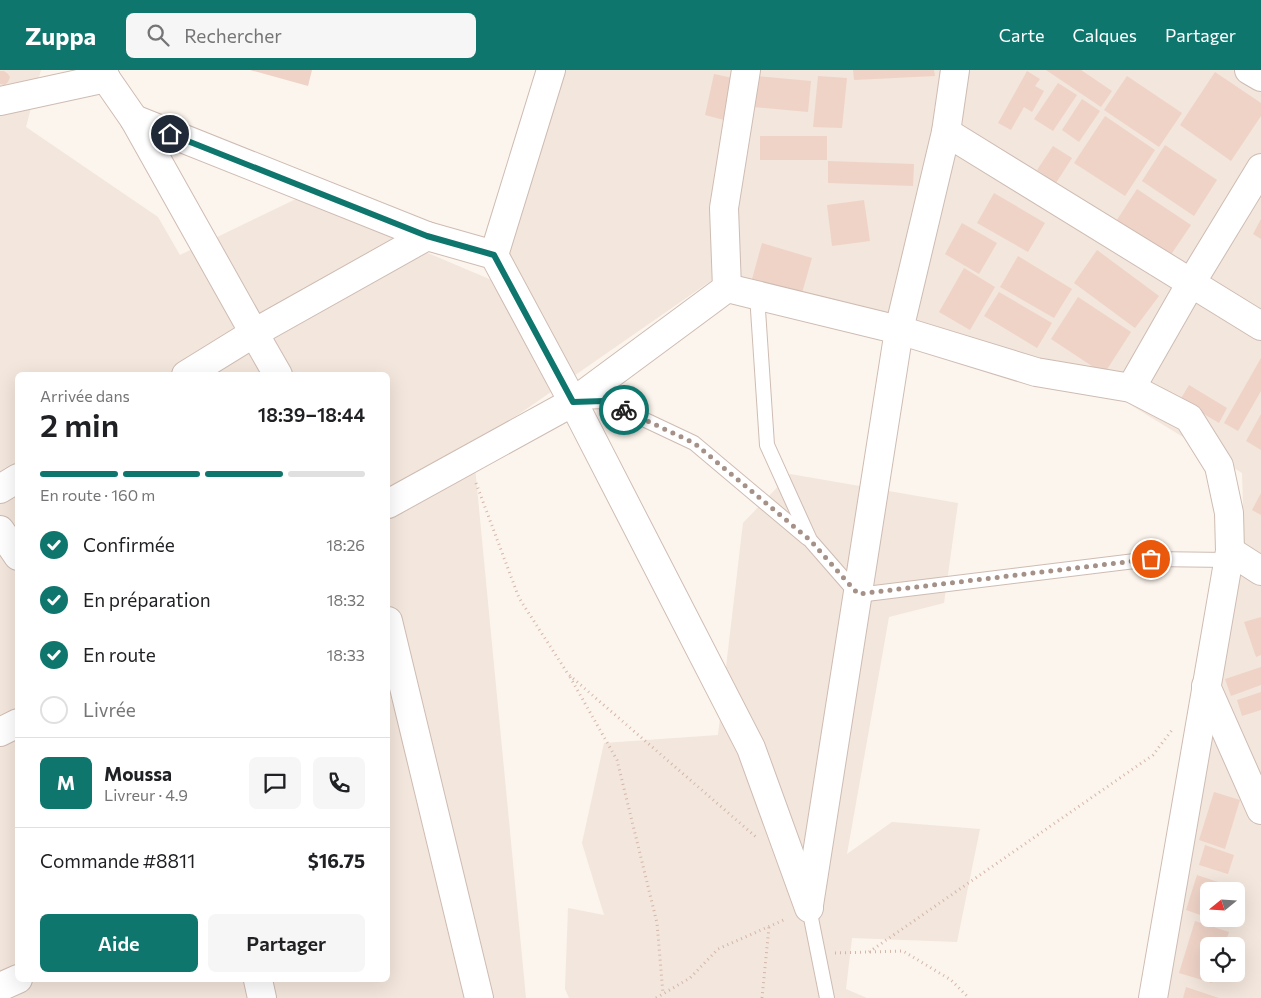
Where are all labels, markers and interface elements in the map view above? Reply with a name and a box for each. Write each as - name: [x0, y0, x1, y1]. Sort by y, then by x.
- search box: [126, 13, 476, 58]
- text: Zuppa: [25, 21, 96, 50]
- icon: search: [144, 21, 172, 49]
- text: Rechercher: [184, 24, 282, 47]
- text: Carte: [999, 24, 1044, 46]
- text: Calques: [1072, 24, 1137, 46]
- text: Partager: [1165, 24, 1236, 46]
- pin: [149, 113, 191, 155]
- icon: home: [156, 120, 184, 148]
- courier: [599, 385, 649, 435]
- text: Arrivée dans: [40, 386, 130, 405]
- icon: bike: [610, 396, 638, 424]
- text: 18:39–18:44: [258, 403, 365, 426]
- text: 2 min: [40, 404, 119, 444]
- text: En route · 160 m: [40, 485, 155, 504]
- icon: check: [40, 531, 68, 559]
- text: Confirmée: [83, 533, 175, 556]
- text: 18:26: [326, 535, 365, 554]
- pin: [1130, 538, 1172, 580]
- icon: bag: [1137, 545, 1165, 573]
- icon: check: [40, 586, 68, 614]
- text: En préparation: [83, 588, 211, 611]
- text: 18:32: [327, 590, 365, 609]
- icon: check: [40, 641, 68, 669]
- text: En route: [83, 643, 156, 666]
- text: 18:33: [326, 645, 365, 664]
- text: Livrée: [83, 698, 136, 721]
- button: chat: [249, 757, 301, 809]
- button: phone: [313, 757, 365, 809]
- text: Moussa: [104, 762, 172, 785]
- text: M: [57, 771, 75, 794]
- text: Livreur · 4.9: [104, 785, 188, 804]
- text: Commande #8811: [40, 849, 195, 872]
- text: $16.75: [308, 849, 365, 872]
- north arrow: [1200, 882, 1245, 928]
- map controls: [1200, 882, 1245, 982]
- button: Aide: [40, 914, 198, 972]
- button: Partager: [208, 914, 365, 972]
- button: locate: [1200, 937, 1245, 982]

